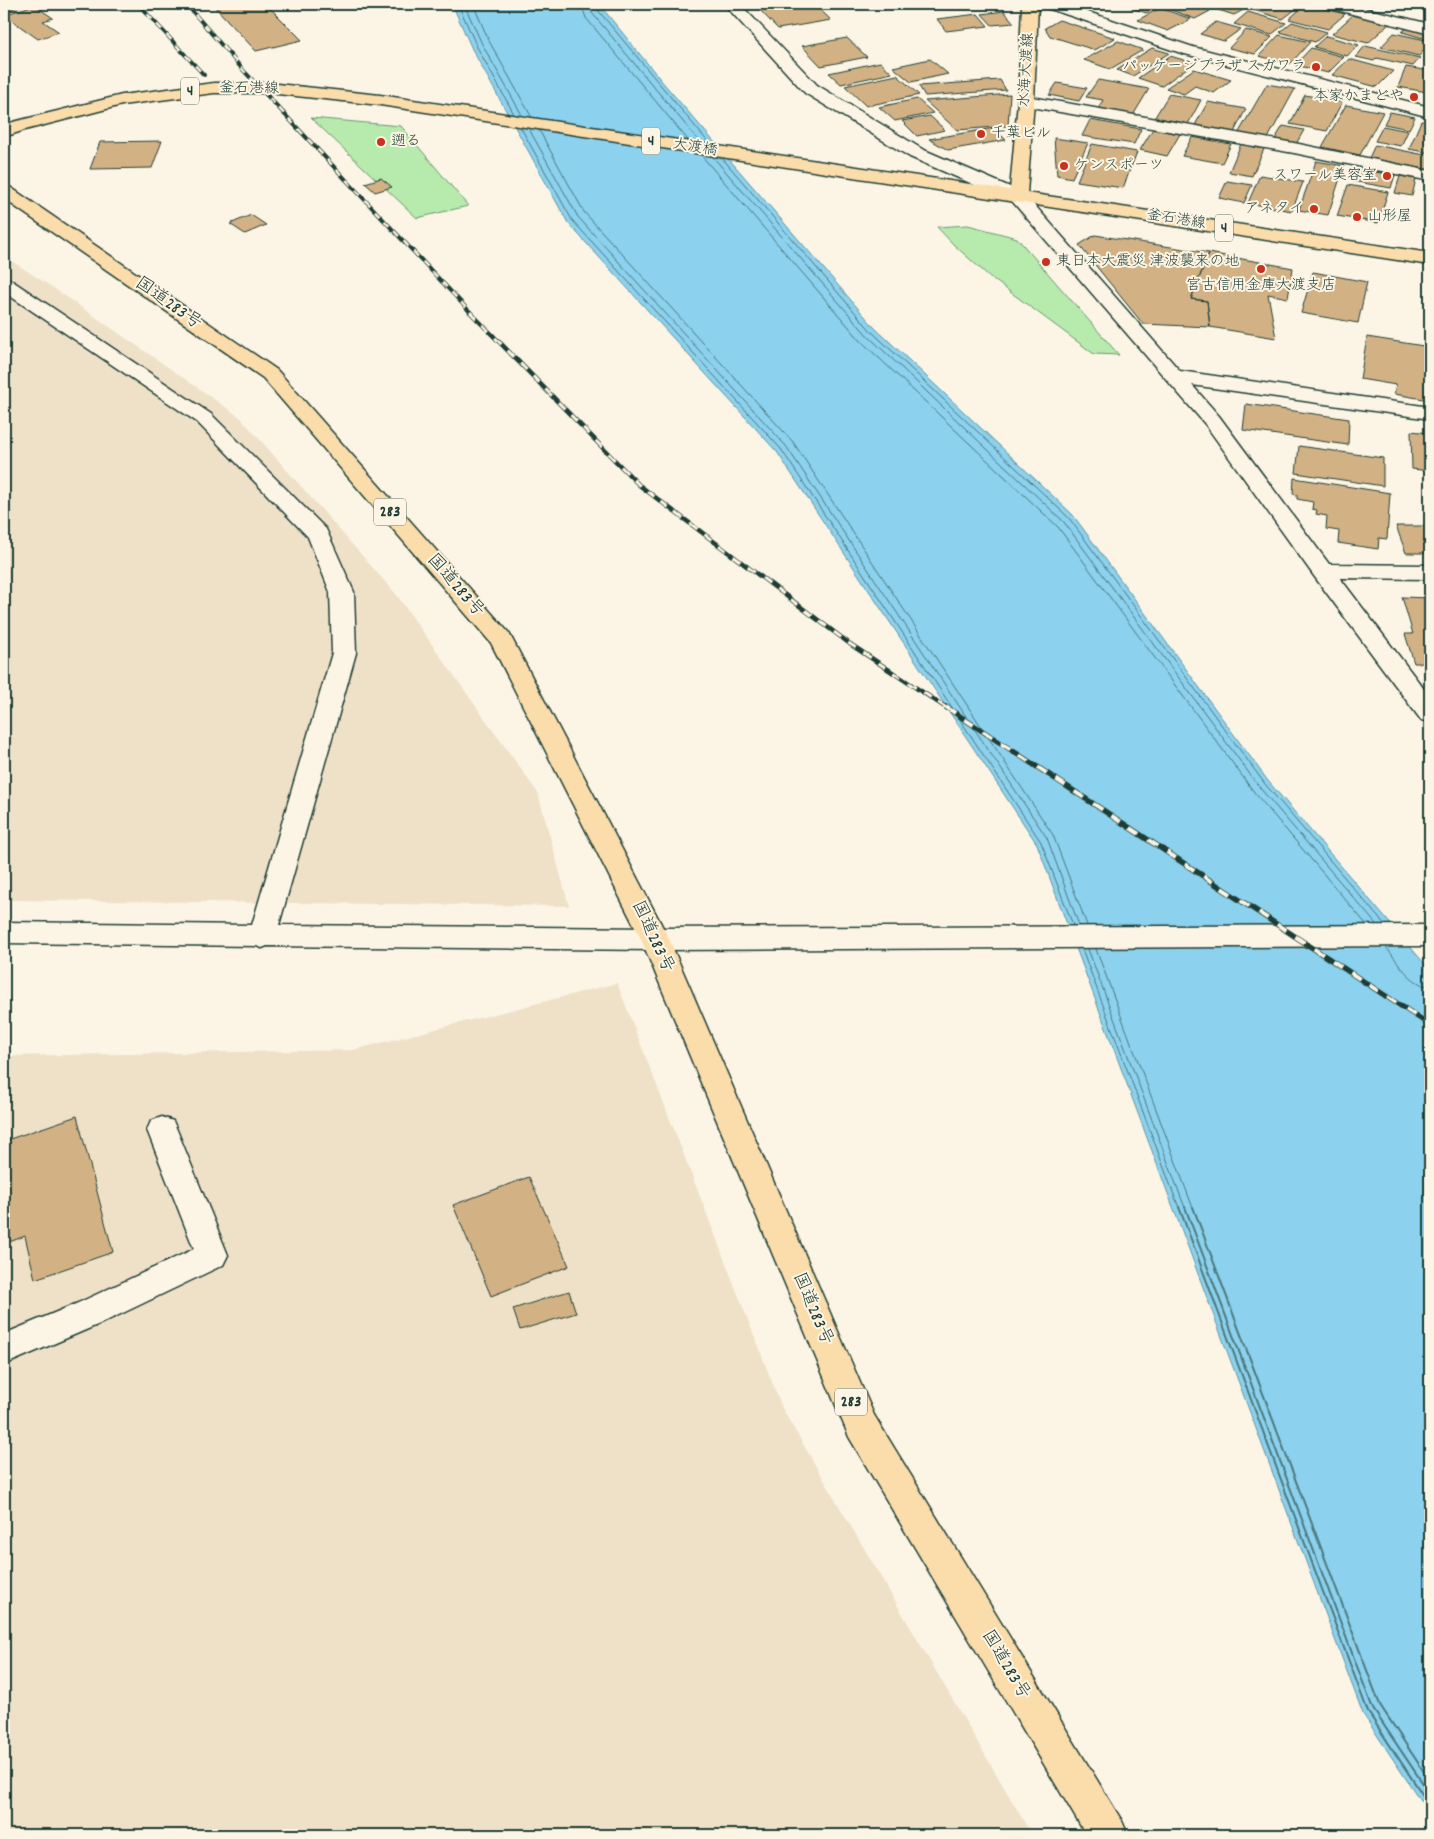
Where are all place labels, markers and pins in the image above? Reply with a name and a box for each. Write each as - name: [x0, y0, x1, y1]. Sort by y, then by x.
- place label: パッケージプラザ スガワラ: [1122, 56, 1306, 78]
- marker: パッケージプラザ スガワラ: [1310, 61, 1322, 73]
- place label: 本家かまどや: [1313, 86, 1404, 108]
- marker: 本家かまどや: [1408, 91, 1420, 103]
- place label: 千葉ビル: [991, 123, 1051, 145]
- marker: 千葉ビル: [975, 128, 987, 140]
- place label: 遡る: [391, 131, 421, 153]
- marker: 遡る: [375, 136, 387, 148]
- place label: ケンスポーツ: [1074, 155, 1164, 177]
- marker: ケンスポーツ: [1058, 160, 1070, 172]
- place label: スワール美容室: [1273, 165, 1377, 187]
- marker: スワール美容室: [1381, 170, 1393, 182]
- place label: アネタイ: [1245, 198, 1304, 220]
- marker: アネタイ: [1308, 203, 1320, 215]
- place label: 山形屋: [1367, 206, 1412, 228]
- marker: 山形屋: [1351, 211, 1363, 223]
- place label: 東日本大震災 津波襲来の地: [1056, 251, 1239, 273]
- marker: 東日本大震災 津波襲来の地: [1040, 256, 1052, 268]
- marker: 宮古信用金庫大渡支店: [1255, 263, 1267, 275]
- place label: 宮古信用金庫大渡支店: [1186, 275, 1336, 297]

